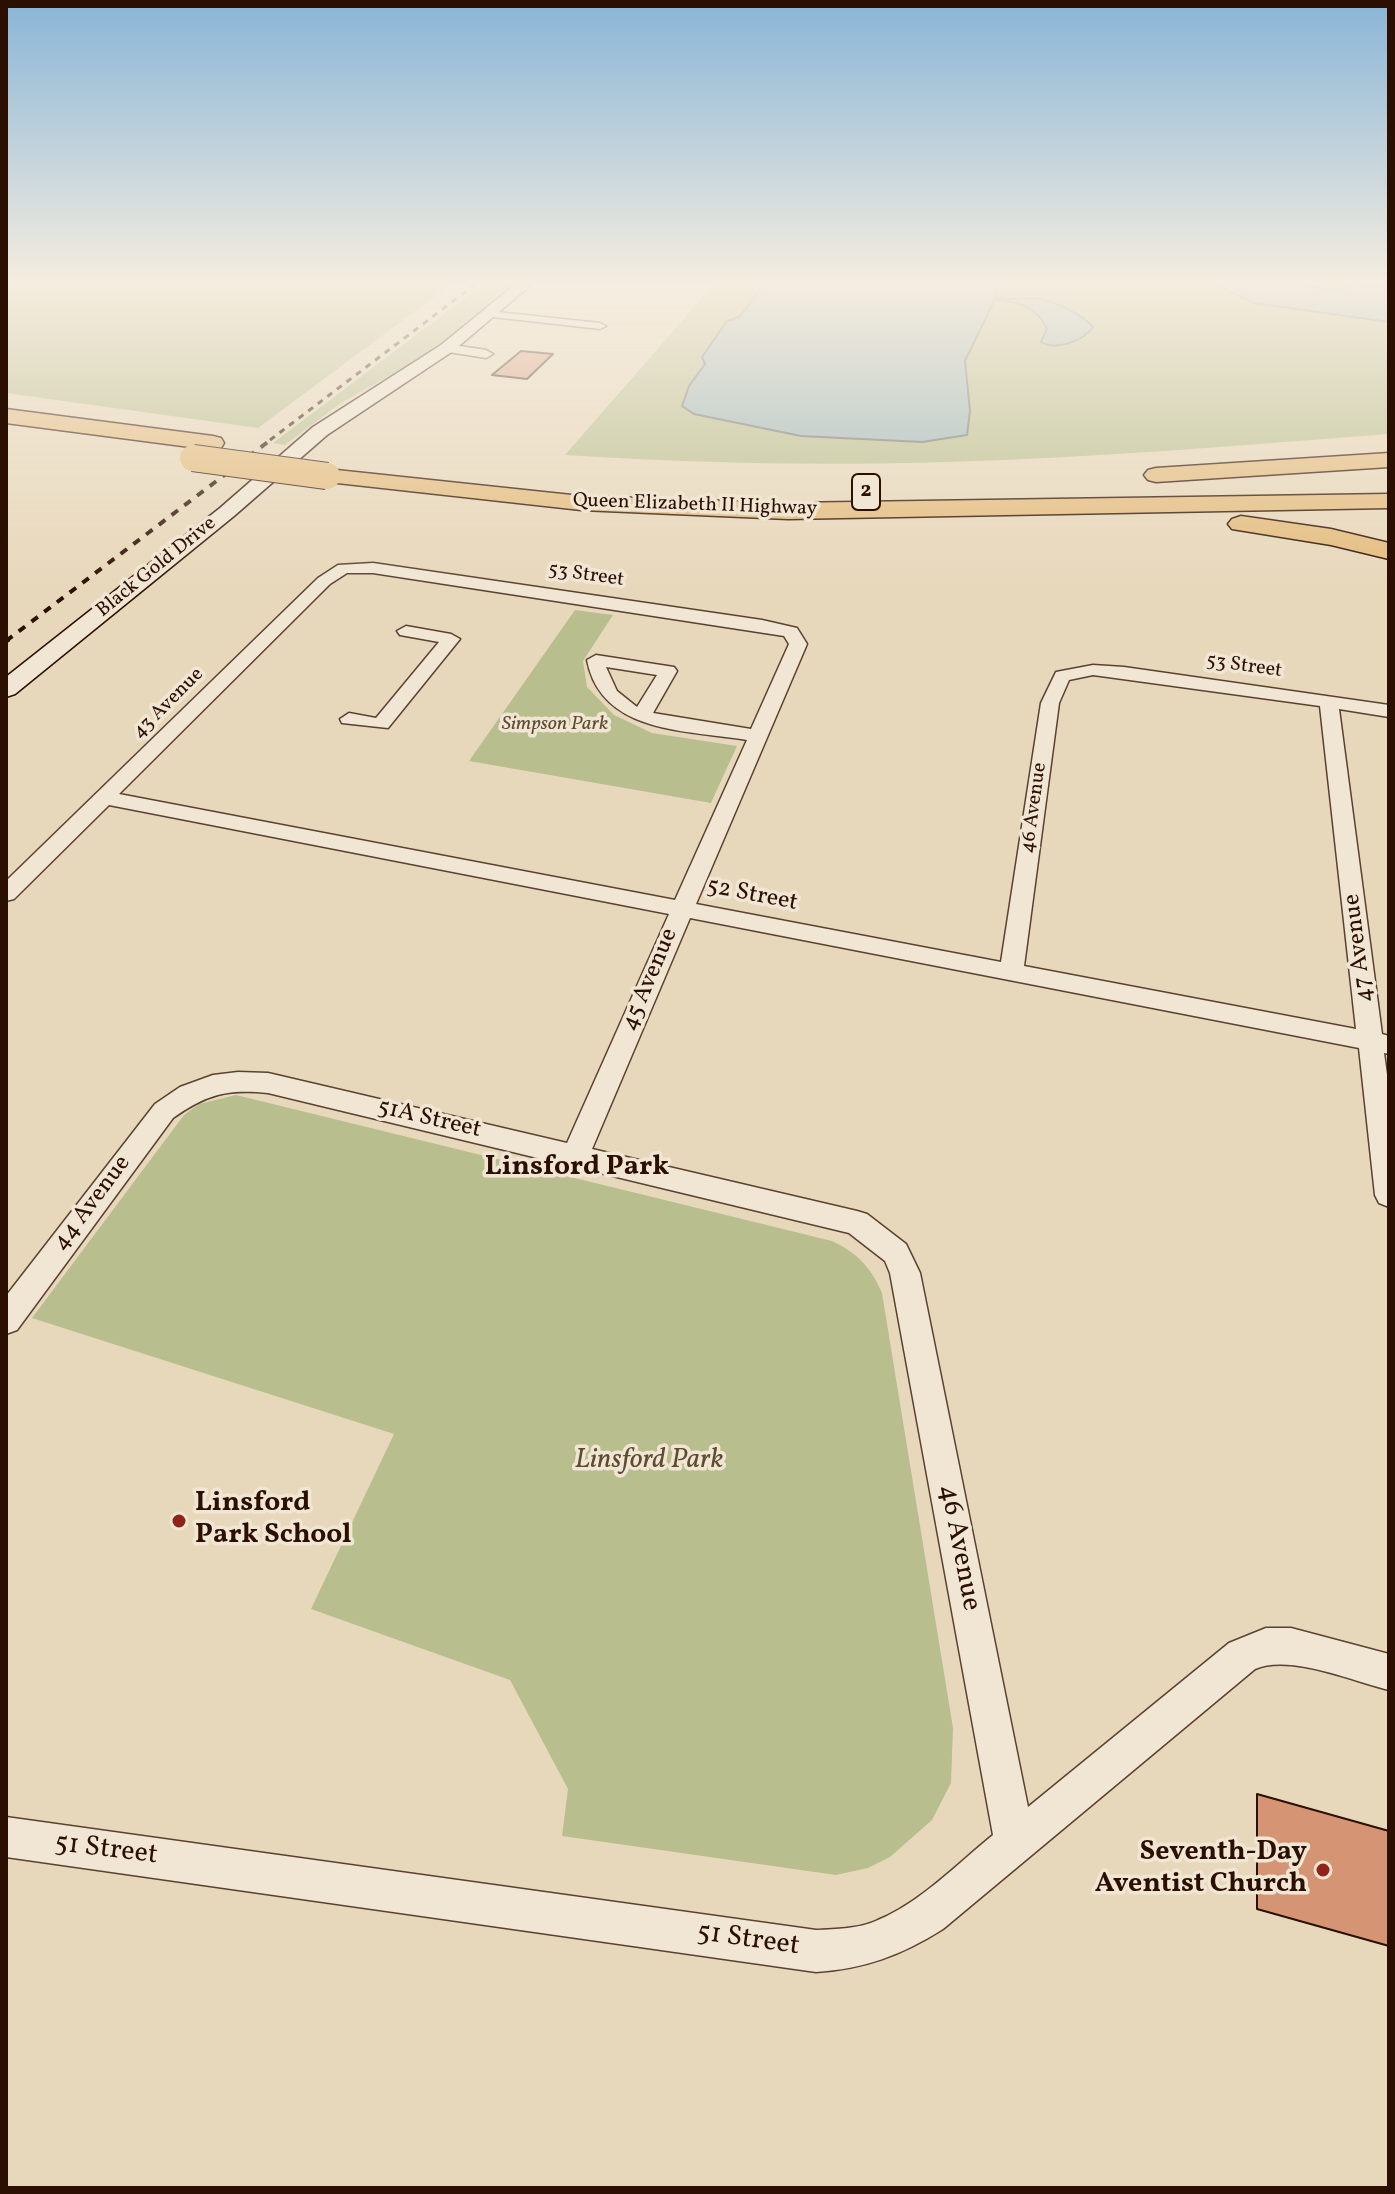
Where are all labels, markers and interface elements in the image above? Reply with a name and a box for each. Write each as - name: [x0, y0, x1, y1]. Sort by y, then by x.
- road number: 2: [852, 474, 880, 510]
- street label: Queen Elizabeth II Highway: [572, 490, 818, 522]
- street label: Black Gold Drive: [92, 512, 222, 624]
- street label: 53 Street: [547, 559, 625, 593]
- street label: 53 Street: [1205, 650, 1283, 684]
- street label: 43 Avenue: [128, 663, 210, 745]
- park label: Simpson Park: [502, 713, 608, 737]
- street label: 46 Avenue: [1017, 761, 1053, 855]
- street label: 52 Street: [704, 873, 800, 919]
- street label: 47 Avenue: [1339, 892, 1381, 1004]
- street label: 45 Avenue: [617, 924, 685, 1036]
- street label: 51A Street: [374, 1094, 484, 1146]
- street label: 44 Avenue: [48, 1151, 138, 1257]
- district label: Linsford Park: [485, 1152, 669, 1186]
- park label: Linsford Park: [575, 1445, 723, 1479]
- street label: 46 Avenue: [929, 1482, 987, 1614]
- place label: Linsford Park School: [195, 1488, 352, 1554]
- marker: Linsford Park School: [170, 1512, 188, 1530]
- street label: 51 Street: [53, 1828, 159, 1874]
- place label: Seventh-Day Aventist Church: [1095, 1837, 1307, 1903]
- marker: Seventh-Day Aventist Church: [1314, 1861, 1332, 1879]
- street label: 51 Street: [695, 1917, 801, 1965]

